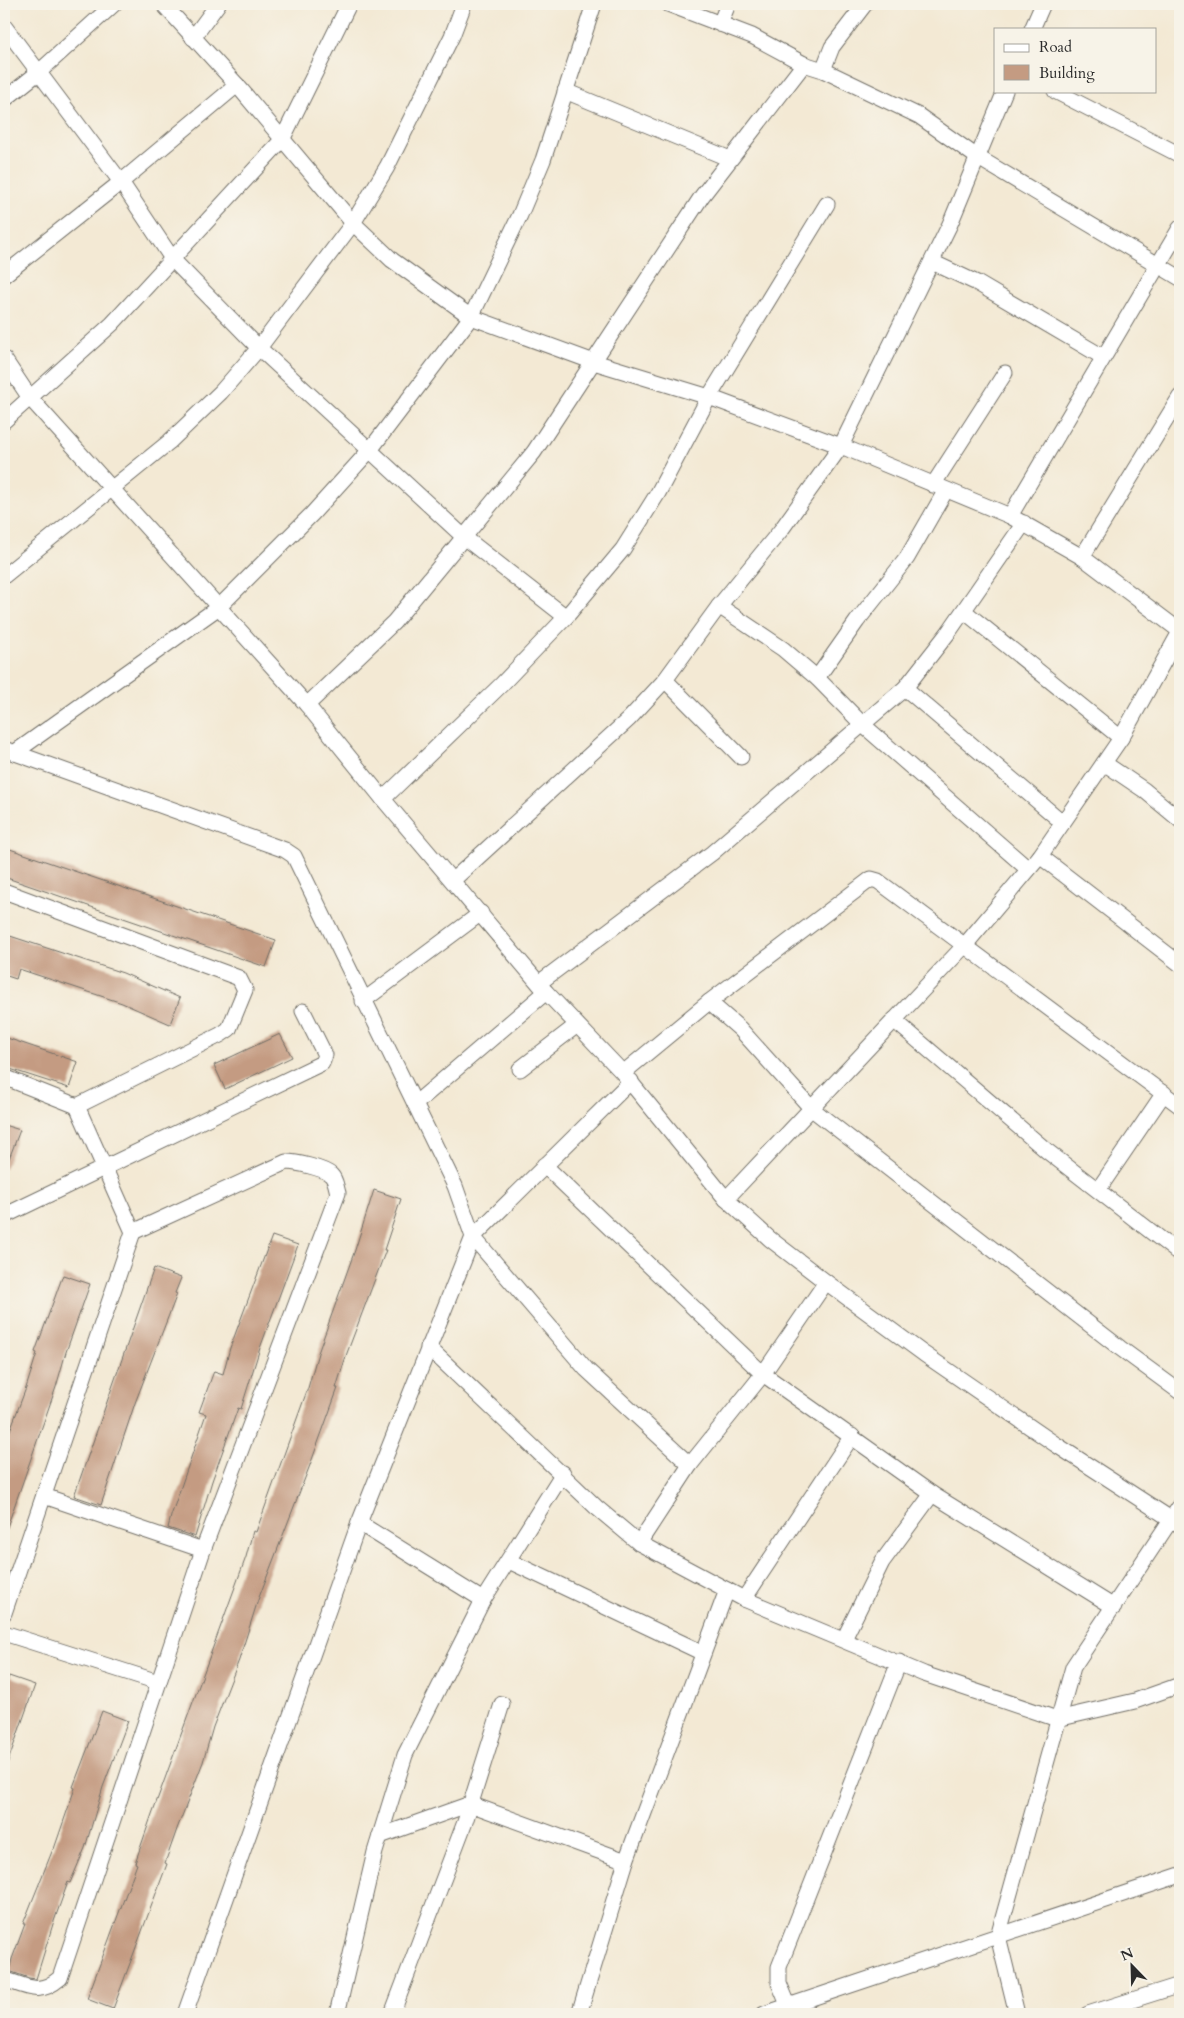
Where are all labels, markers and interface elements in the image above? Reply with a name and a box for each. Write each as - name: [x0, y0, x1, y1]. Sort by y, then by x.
- legend: [994, 28, 1156, 92]
- text: Road: [1039, 37, 1072, 57]
- text: Building: [1039, 63, 1095, 83]
- north arrow: [1106, 1940, 1156, 1990]
- text: N: [1118, 1943, 1136, 1966]

